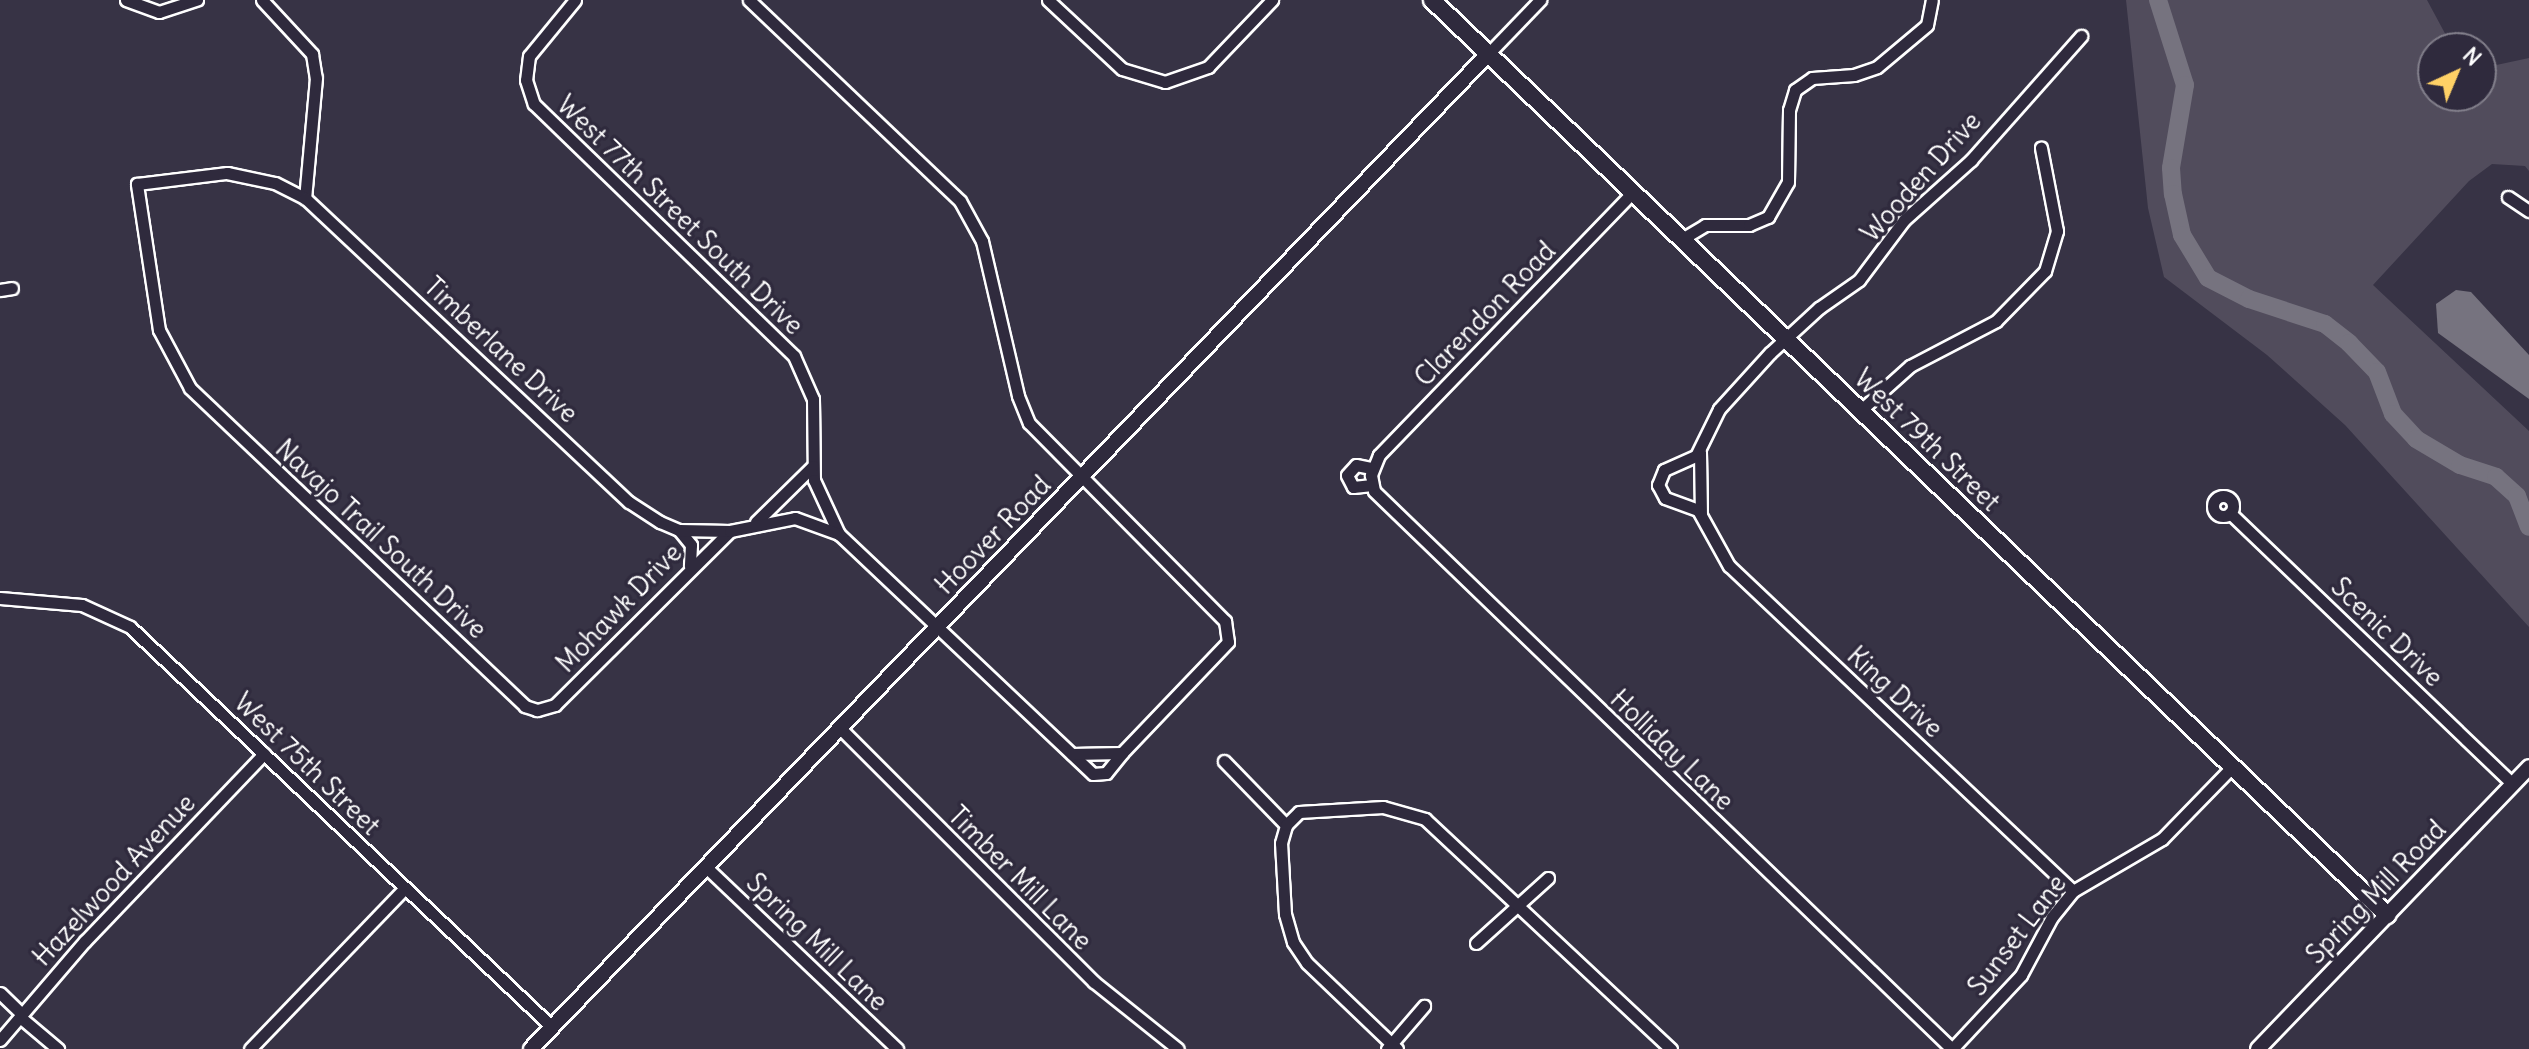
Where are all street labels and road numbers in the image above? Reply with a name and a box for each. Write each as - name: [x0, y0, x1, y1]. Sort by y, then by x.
- street label: West 77th Street South Drive: [550, 89, 810, 341]
- street label: Wooden Drive: [1855, 106, 1987, 248]
- street label: Clarendon Road: [1408, 235, 1562, 393]
- street label: Timberlane Drive: [418, 271, 584, 429]
- street label: West 79th Street: [1848, 363, 2006, 517]
- street label: Navajo Trail South Drive: [269, 433, 493, 645]
- street label: Hoover Road: [929, 469, 1057, 601]
- street label: Mohawk Drive: [550, 537, 688, 679]
- street label: Scenic Drive: [2325, 571, 2449, 693]
- street label: King Drive: [1841, 640, 1949, 744]
- street label: Holliday Lane: [1604, 683, 1740, 817]
- street label: West 75th Street: [228, 687, 386, 841]
- street label: Hazelwood Avenue: [26, 788, 202, 972]
- street label: Timber Mill Lane: [942, 800, 1098, 956]
- street label: Spring Mill Road: [2300, 814, 2452, 970]
- street label: Spring Mill Lane: [740, 867, 894, 1017]
- street label: Sunset Lane: [1961, 868, 2073, 1002]

